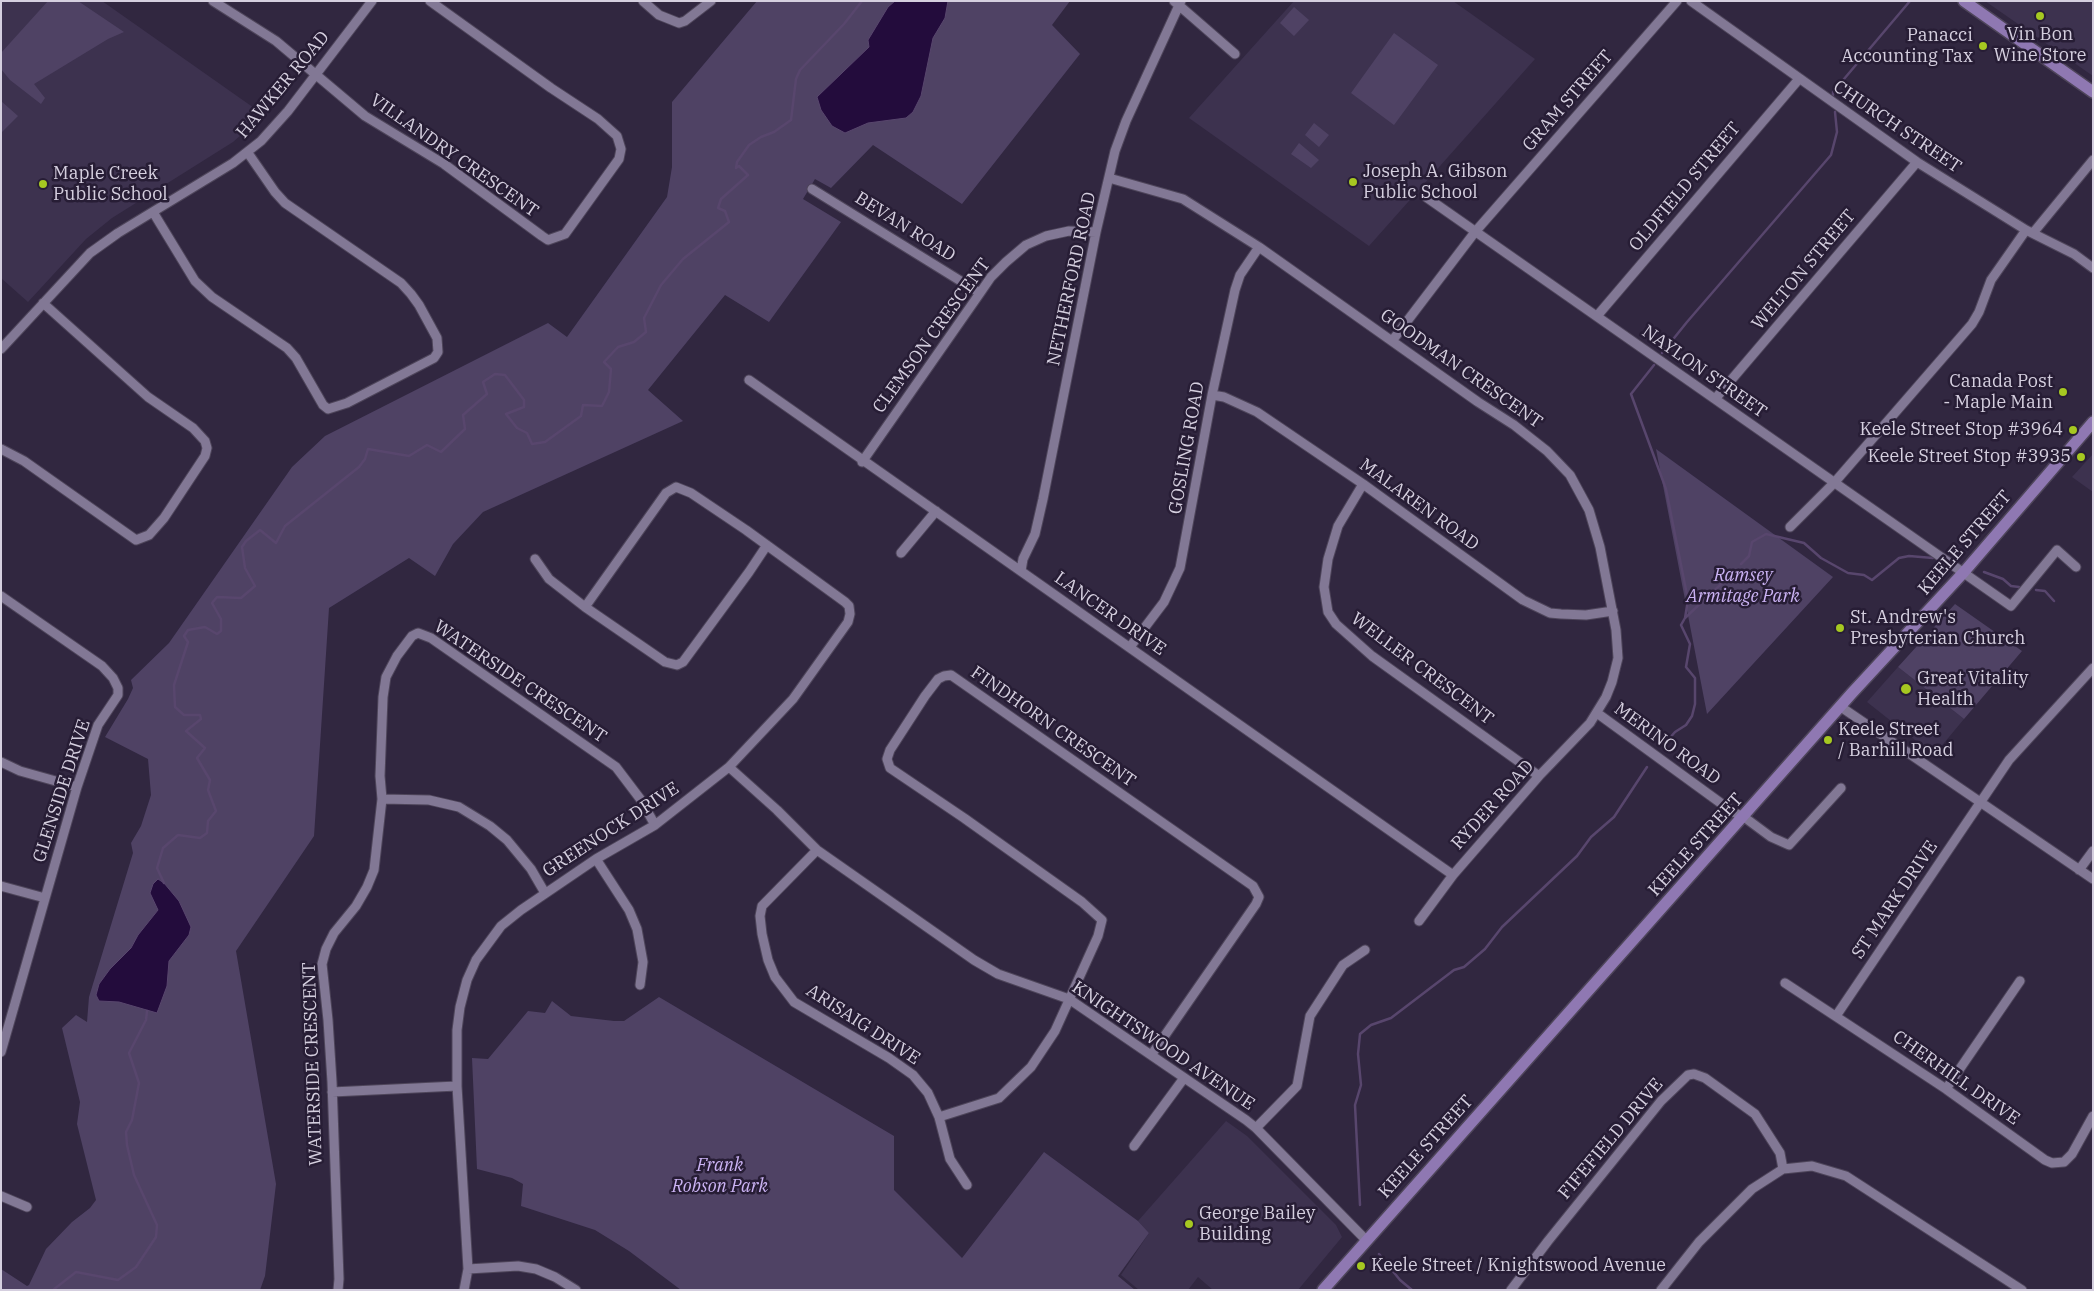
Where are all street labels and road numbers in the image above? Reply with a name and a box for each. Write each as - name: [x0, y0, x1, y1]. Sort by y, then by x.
- street label: HAWKER ROAD: [232, 27, 334, 143]
- street label: GRAM STREET: [1518, 46, 1618, 156]
- street label: CHURCH STREET: [1829, 76, 1965, 178]
- street label: VILLANDRY CRESCENT: [366, 90, 542, 222]
- street label: OLDFIELD STREET: [1625, 118, 1745, 256]
- street label: BEVAN ROAD: [851, 188, 959, 266]
- street label: NETHERFORD ROAD: [1043, 190, 1101, 368]
- street label: WELTON STREET: [1748, 206, 1860, 334]
- street label: CLEMSON CRESCENT: [869, 254, 995, 418]
- street label: GOODMAN CRESCENT: [1376, 305, 1546, 433]
- street label: NAYLON STREET: [1638, 321, 1770, 423]
- street label: GOSLING ROAD: [1165, 380, 1209, 516]
- street label: MALAREN ROAD: [1355, 454, 1483, 556]
- street label: KEELE STREET: [1914, 486, 2016, 600]
- street label: LANCER DRIVE: [1050, 568, 1170, 660]
- street label: WELLER CRESCENT: [1346, 608, 1498, 730]
- street label: WATERSIDE CRESCENT: [430, 616, 610, 748]
- street label: FINDHORN CRESCENT: [966, 662, 1140, 792]
- street label: MERINO ROAD: [1610, 698, 1724, 790]
- street label: GLENSIDE DRIVE: [29, 717, 95, 865]
- street label: RYDER ROAD: [1447, 756, 1539, 854]
- street label: GREENOCK DRIVE: [539, 778, 683, 882]
- street label: KEELE STREET: [1644, 789, 1748, 901]
- street label: ST MARK DRIVE: [1848, 837, 1942, 963]
- street label: WATERSIDE CRESCENT: [299, 962, 327, 1166]
- street label: KNIGHTSWOOD AVENUE: [1068, 977, 1258, 1115]
- street label: ARISAIG DRIVE: [802, 980, 924, 1070]
- street label: CHERHILL DRIVE: [1888, 1026, 2024, 1130]
- street label: FIFEFIELD DRIVE: [1554, 1074, 1668, 1204]
- street label: KEELE STREET: [1374, 1091, 1478, 1203]

